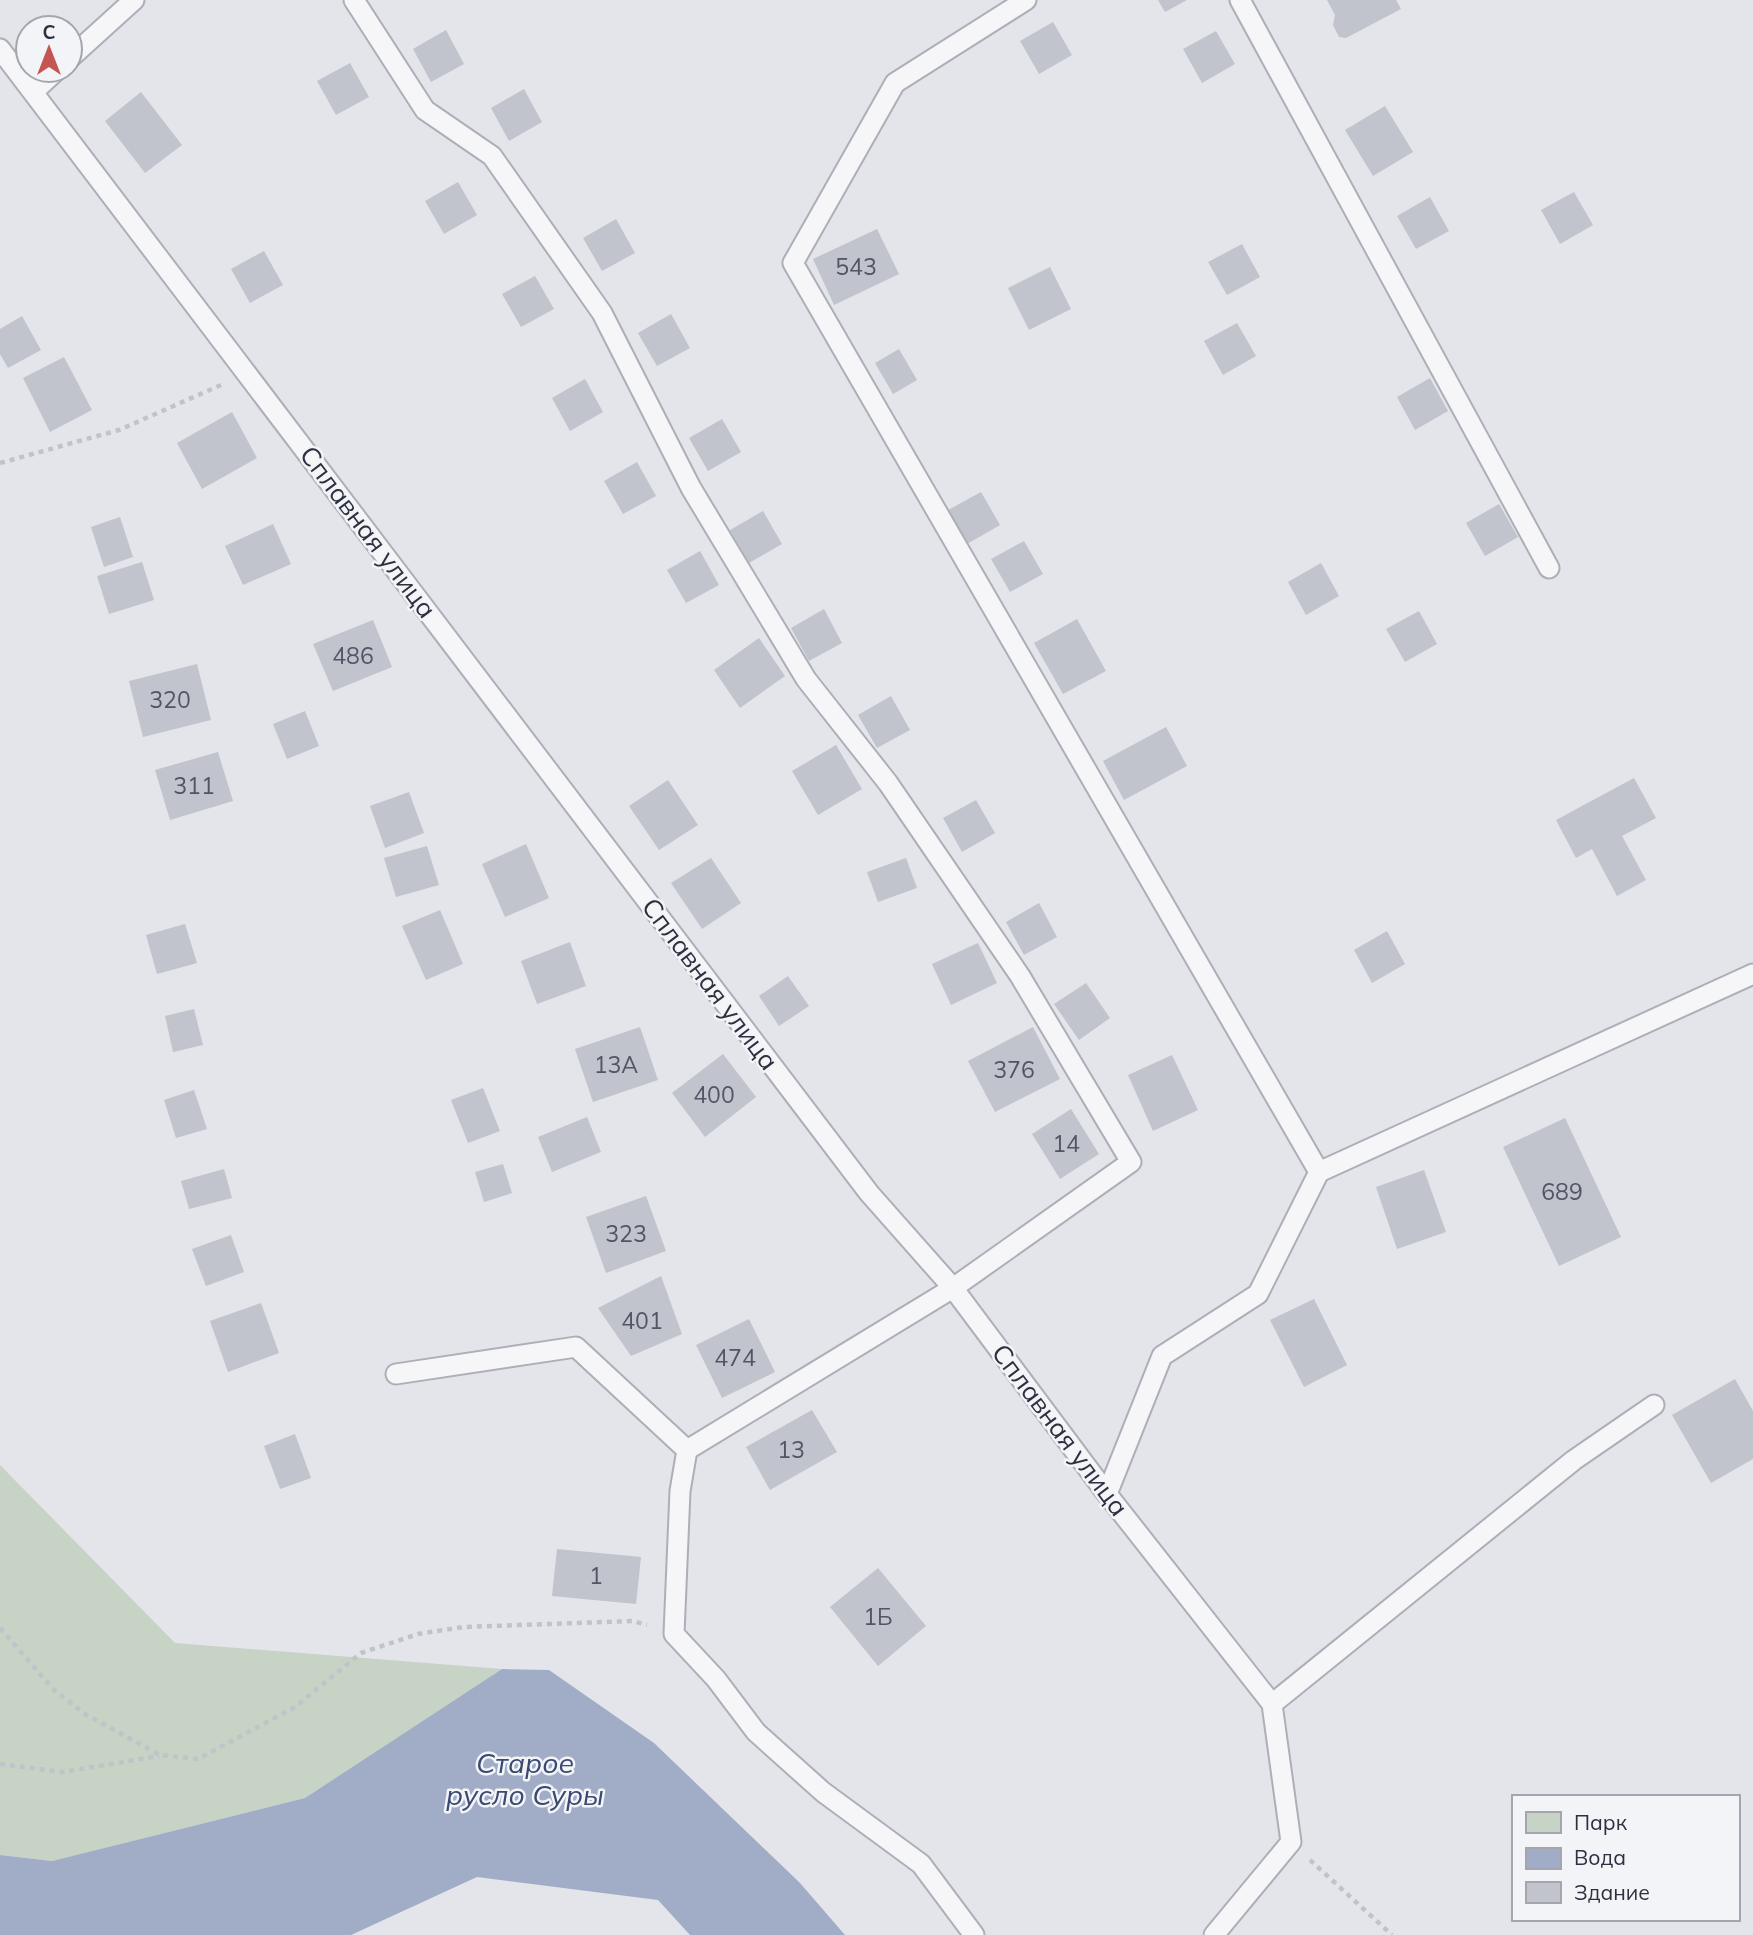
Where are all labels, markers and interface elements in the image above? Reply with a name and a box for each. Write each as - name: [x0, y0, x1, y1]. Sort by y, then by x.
- north arrow: [14, 14, 84, 84]
- text: С: [42, 20, 56, 44]
- house number: 543: [835, 252, 877, 281]
- street label: Сплавная улица: [293, 439, 444, 624]
- house number: 486: [332, 641, 374, 670]
- house number: 320: [149, 685, 191, 714]
- house number: 311: [173, 771, 215, 800]
- street label: Сплавная улица: [635, 891, 786, 1076]
- house number: 13А: [594, 1050, 638, 1079]
- house number: 376: [993, 1055, 1035, 1084]
- house number: 400: [693, 1080, 735, 1109]
- house number: 14: [1052, 1129, 1080, 1158]
- house number: 689: [1541, 1177, 1583, 1206]
- house number: 323: [605, 1219, 647, 1248]
- house number: 401: [621, 1306, 663, 1335]
- street label: Сплавная улица: [985, 1337, 1136, 1522]
- house number: 474: [714, 1343, 756, 1372]
- house number: 13: [777, 1435, 805, 1464]
- house number: 1: [589, 1561, 603, 1590]
- house number: 1Б: [863, 1602, 893, 1631]
- water label: Старое русло Суры: [446, 1745, 604, 1812]
- legend: [1512, 1795, 1739, 1921]
- text: Парк: [1574, 1809, 1628, 1835]
- text: Вода: [1574, 1844, 1626, 1870]
- text: Здание: [1574, 1879, 1650, 1905]

